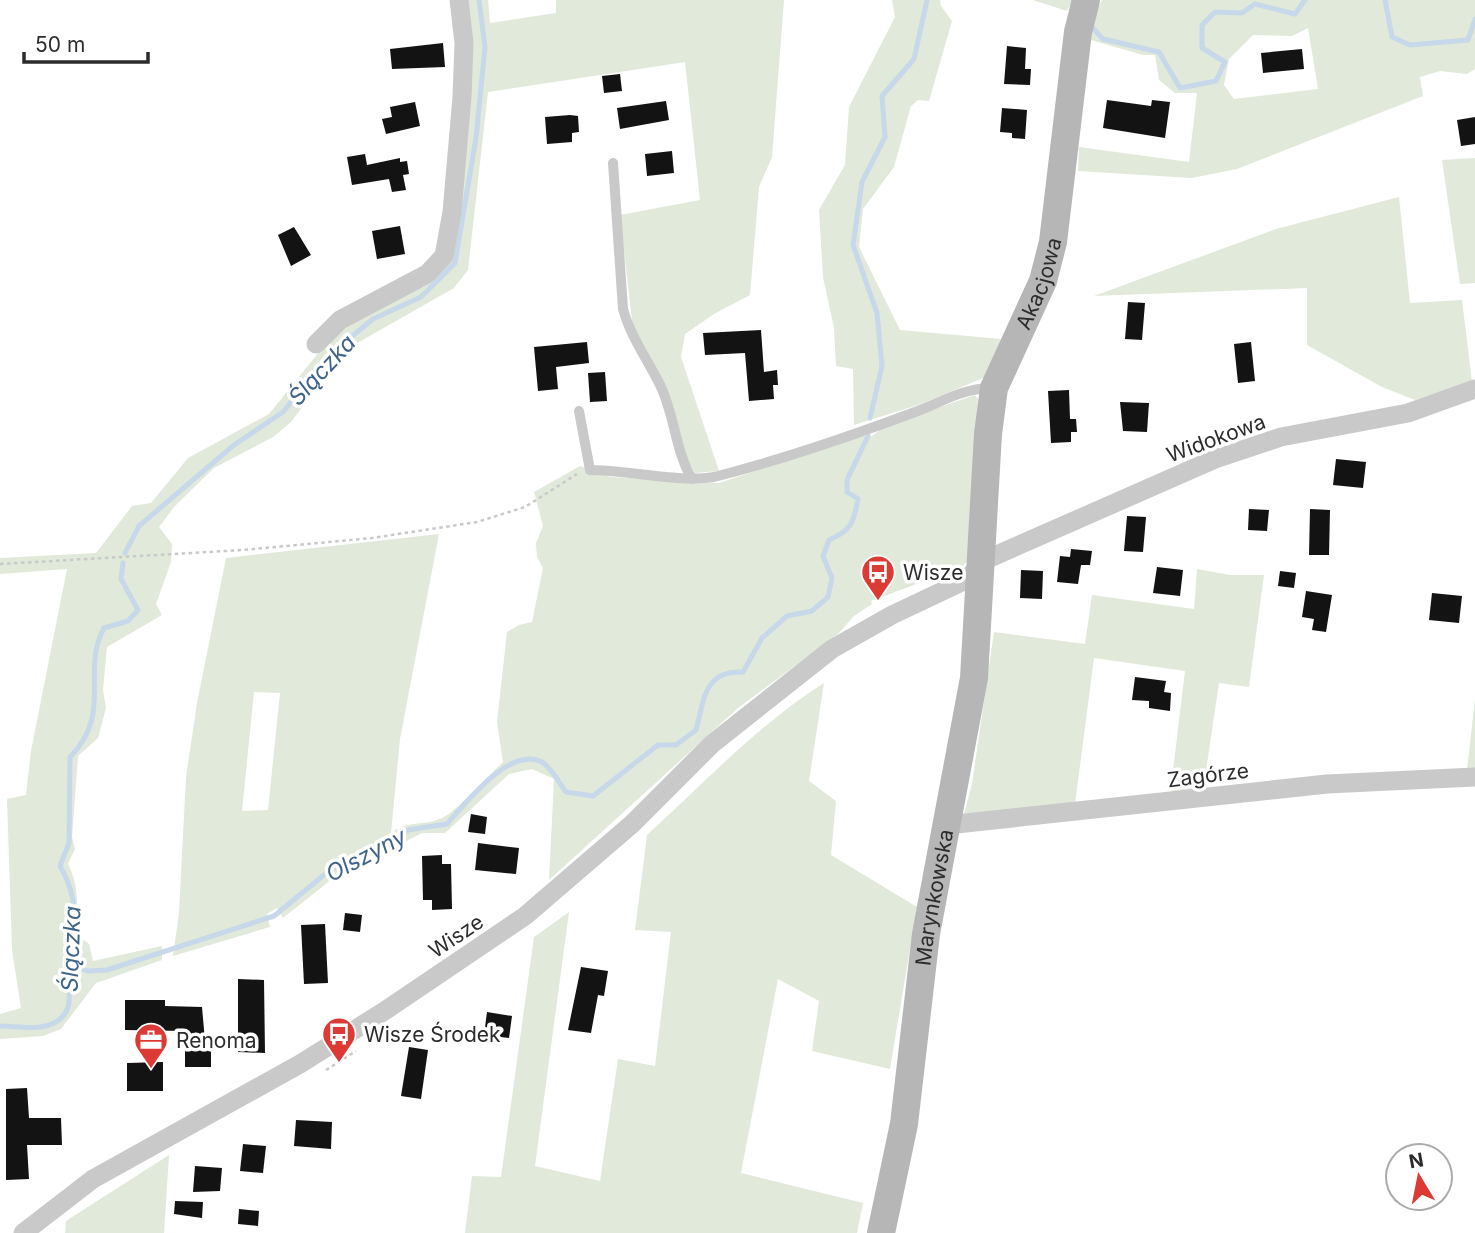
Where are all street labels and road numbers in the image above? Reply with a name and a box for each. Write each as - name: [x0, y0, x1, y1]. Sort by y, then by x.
- street label: Akacjowa: [1010, 235, 1066, 333]
- street label: Widokowa: [1163, 409, 1269, 467]
- street label: Zagórze: [1166, 758, 1250, 792]
- street label: Marynkowska: [910, 827, 958, 967]
- street label: Wisze: [424, 909, 488, 963]

